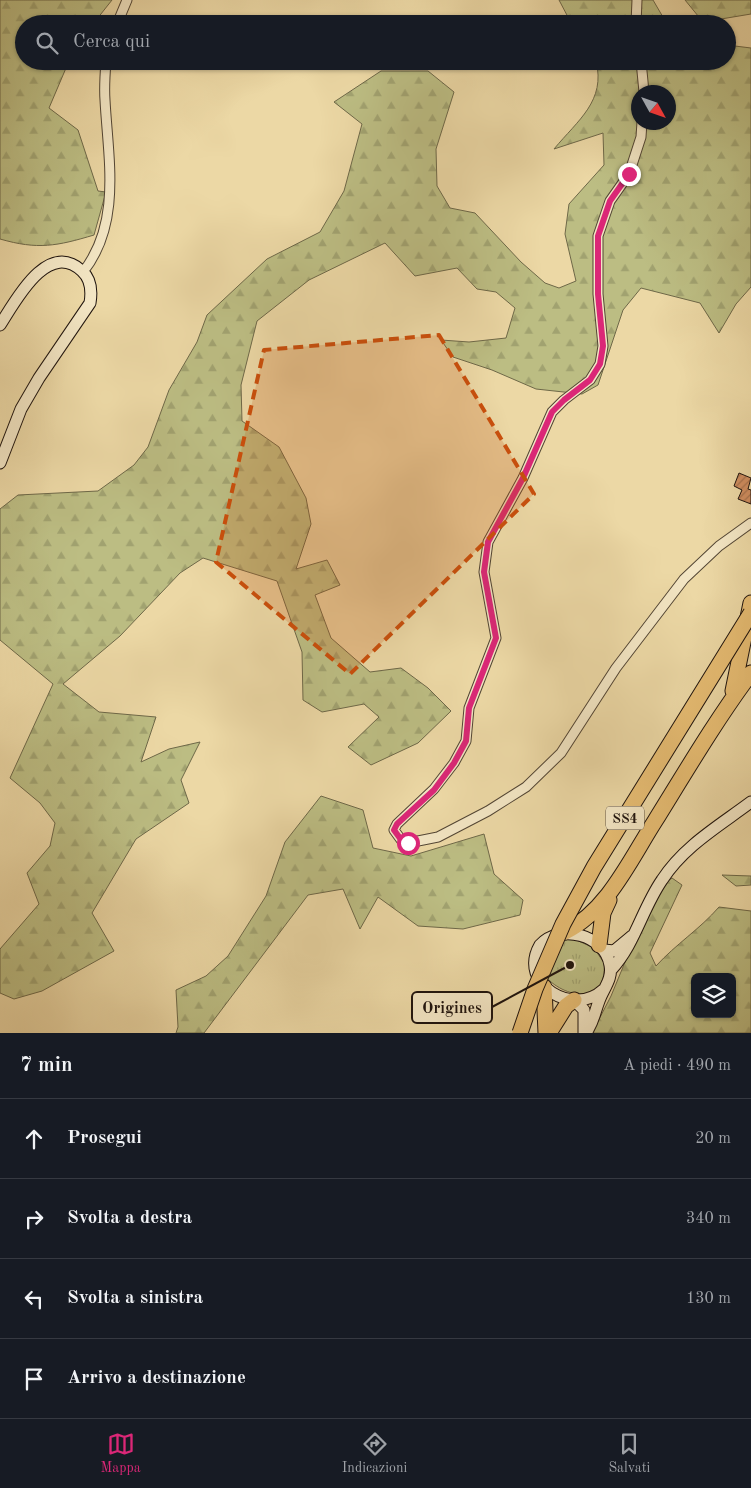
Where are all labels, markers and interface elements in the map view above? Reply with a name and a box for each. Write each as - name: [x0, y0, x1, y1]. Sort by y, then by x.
- search box: [15, 15, 736, 70]
- icon: search: [33, 29, 61, 57]
- text: Cerca qui: [73, 33, 150, 52]
- north arrow: [631, 85, 676, 130]
- route end: [618, 163, 641, 186]
- road number: SS4: [606, 806, 644, 830]
- route start: [397, 832, 420, 855]
- map controls: [691, 973, 736, 1018]
- button: layers: [691, 973, 736, 1018]
- callout: Origines: [412, 992, 492, 1023]
- text: Origines: [422, 1001, 482, 1017]
- text: 7 min: [20, 1055, 73, 1076]
- text: A piedi · 490 m: [623, 1058, 731, 1074]
- icon: ahead: [20, 1125, 48, 1153]
- text: Prosegui: [67, 1129, 142, 1148]
- text: 20 m: [695, 1131, 731, 1147]
- icon: right: [20, 1205, 48, 1233]
- text: Svolta a destra: [67, 1209, 192, 1228]
- text: 340 m: [686, 1211, 731, 1227]
- icon: left: [20, 1285, 48, 1313]
- text: Svolta a sinistra: [67, 1289, 203, 1308]
- text: 130 m: [686, 1291, 731, 1307]
- icon: arrive: [20, 1365, 48, 1393]
- text: Arrivo a destinazione: [67, 1369, 246, 1388]
- tab: Mappa: [101, 1430, 141, 1477]
- tab: Indicazioni: [342, 1430, 407, 1477]
- tab: Salvati: [608, 1430, 650, 1477]

